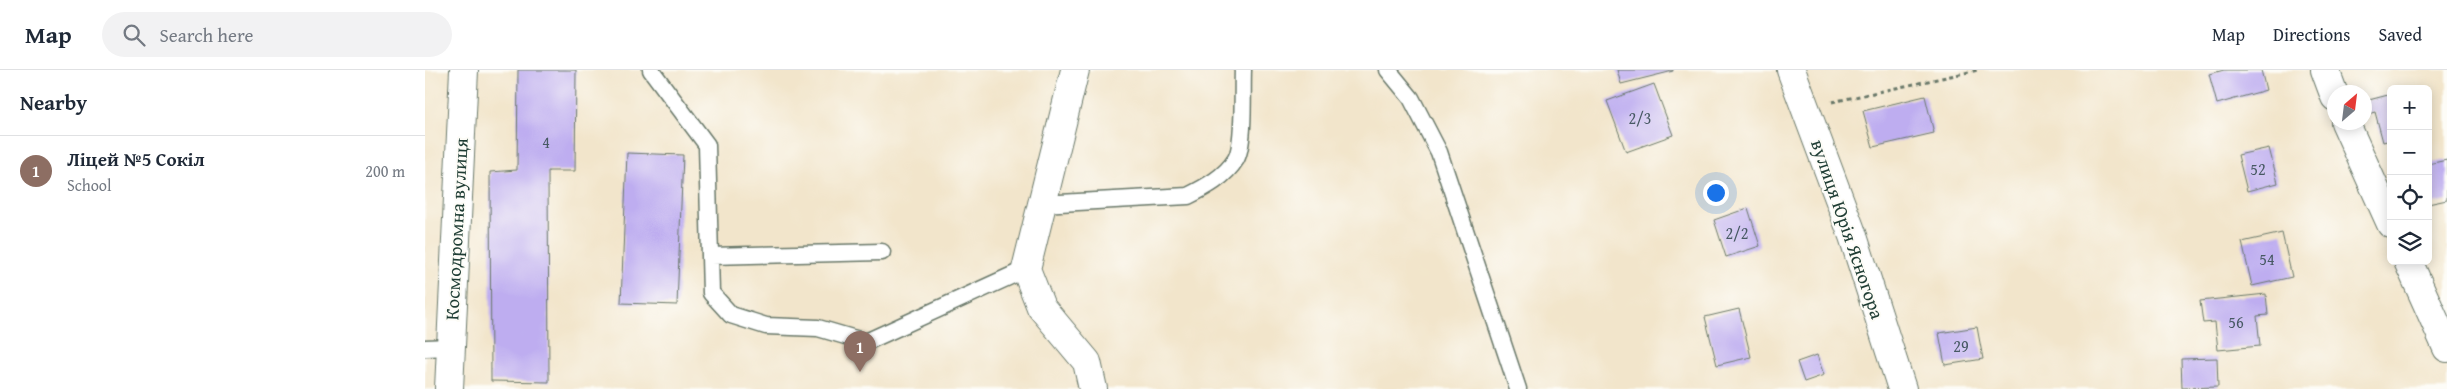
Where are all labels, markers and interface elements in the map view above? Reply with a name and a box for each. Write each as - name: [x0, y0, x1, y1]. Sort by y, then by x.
- search box: [102, 12, 452, 57]
- text: Map: [25, 17, 72, 52]
- icon: search: [120, 21, 148, 49]
- text: Search here: [160, 21, 253, 49]
- text: Map: [2212, 21, 2245, 48]
- text: Directions: [2273, 21, 2350, 48]
- text: Saved: [2378, 21, 2422, 48]
- north arrow: [2327, 85, 2372, 130]
- map controls: [2387, 85, 2432, 265]
- button: +: [2387, 85, 2432, 130]
- text: Nearby: [20, 87, 87, 118]
- house number: 2/3: [1629, 106, 1651, 130]
- house number: 4: [542, 130, 550, 154]
- button: −: [2387, 130, 2432, 175]
- street label: вулиця Юрія Ясногора: [1804, 135, 1892, 323]
- street label: Космодромна вулиця: [437, 137, 475, 321]
- text: Ліцей №5 Сокіл: [67, 145, 205, 173]
- house number: 52: [2250, 157, 2266, 181]
- text: 1: [32, 159, 40, 183]
- text: 200 m: [365, 159, 405, 183]
- text: School: [67, 173, 111, 197]
- button: locate: [2387, 175, 2432, 220]
- your location: [1703, 180, 1729, 206]
- button: layers: [2387, 220, 2432, 265]
- house number: 2/2: [1726, 221, 1748, 245]
- house number: 54: [2259, 247, 2275, 271]
- house number: 56: [2228, 310, 2244, 334]
- pin: 1: [844, 331, 876, 372]
- house number: 29: [1953, 334, 1969, 358]

